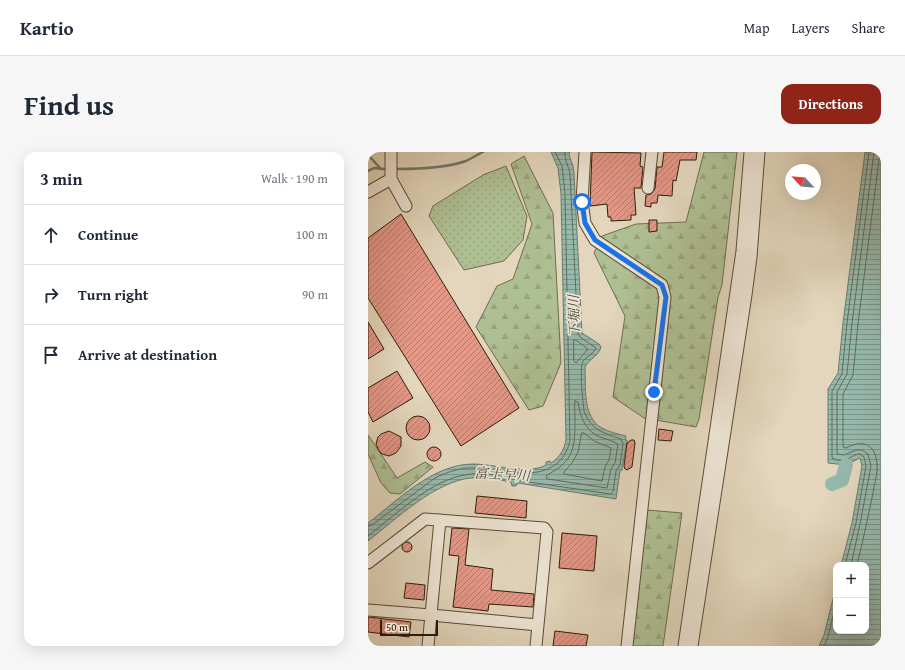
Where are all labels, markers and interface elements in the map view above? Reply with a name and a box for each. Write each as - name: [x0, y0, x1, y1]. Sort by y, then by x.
- text: Kartio: [20, 14, 74, 42]
- text: Map: [744, 18, 770, 38]
- text: Layers: [792, 18, 830, 38]
- text: Share: [852, 18, 885, 38]
- text: Find us: [24, 84, 114, 125]
- button: Directions: [781, 84, 881, 124]
- north arrow: [785, 164, 821, 200]
- text: 3 min: [40, 166, 82, 191]
- text: Walk · 190 m: [261, 169, 328, 188]
- route start: [573, 193, 591, 211]
- icon: ahead: [40, 224, 62, 246]
- text: Continue: [78, 224, 139, 245]
- text: 100 m: [296, 225, 328, 244]
- icon: right: [40, 284, 62, 306]
- text: Turn right: [78, 284, 149, 305]
- text: 90 m: [302, 285, 328, 304]
- water label: 下堀川: [563, 293, 585, 337]
- icon: arrive: [40, 344, 62, 366]
- text: Arrive at destination: [78, 344, 217, 365]
- route end: [645, 383, 663, 401]
- water label: 富士早川: [474, 463, 532, 486]
- map controls: [833, 562, 869, 634]
- button: +: [833, 562, 869, 598]
- button: −: [833, 598, 869, 634]
- scale bar: [380, 618, 438, 637]
- text: 50 m: [386, 619, 408, 635]

